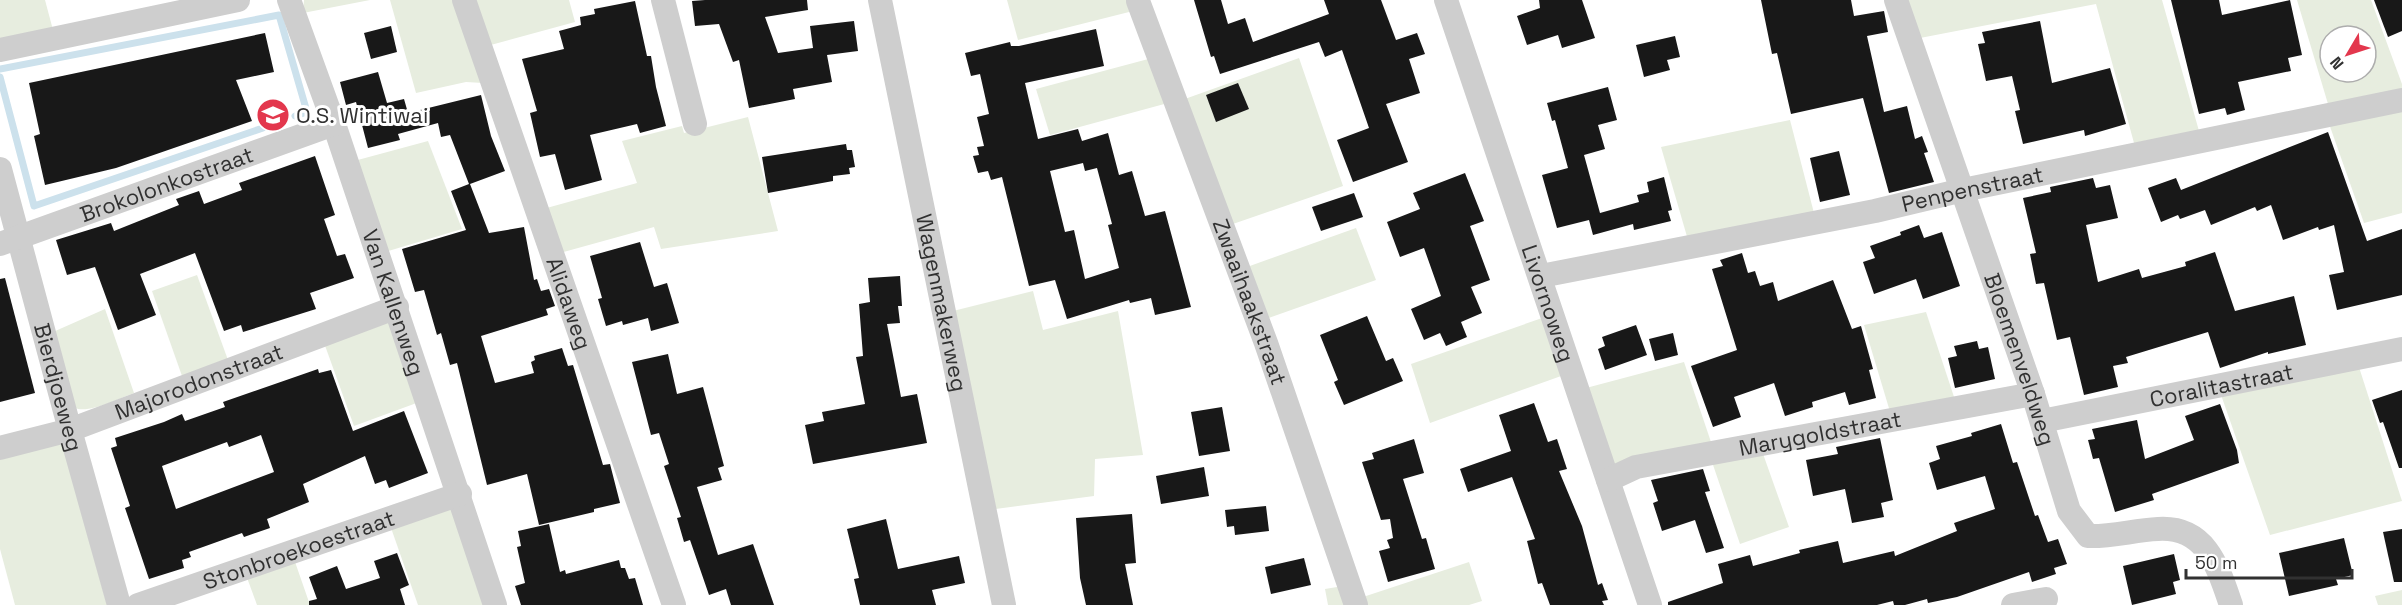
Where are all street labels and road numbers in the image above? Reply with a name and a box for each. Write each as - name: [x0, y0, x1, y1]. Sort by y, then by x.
- street label: Brokolonkostraat: [76, 140, 257, 228]
- street label: Penpenstraat: [1899, 160, 2046, 218]
- street label: Wagenmakerweg: [910, 211, 974, 394]
- street label: Zwaaihaakstraat: [1207, 215, 1293, 389]
- street label: Van Kallenweg: [356, 226, 431, 379]
- street label: Livornoweg: [1515, 241, 1581, 366]
- street label: Alidaweg: [540, 253, 598, 353]
- street label: Bloemenveldweg: [1978, 269, 2062, 449]
- street label: Bierdjoeweg: [28, 320, 89, 454]
- street label: Majorodonstraat: [111, 337, 287, 426]
- street label: Coralitastraat: [2147, 357, 2296, 413]
- street label: Marygoldstraat: [1736, 404, 1904, 462]
- street label: Stonbroekoestraat: [199, 504, 398, 596]

